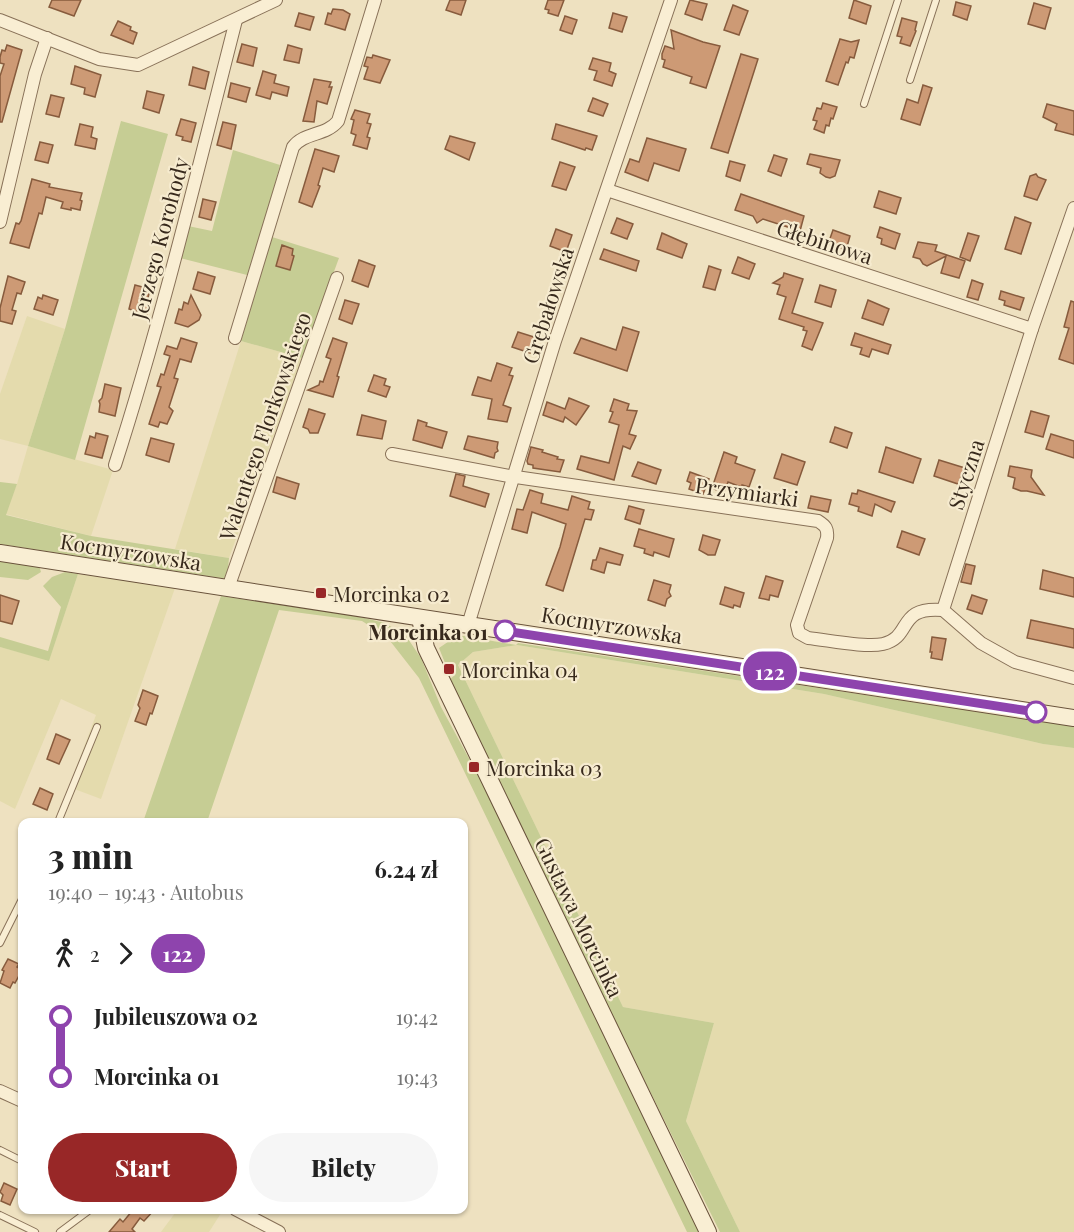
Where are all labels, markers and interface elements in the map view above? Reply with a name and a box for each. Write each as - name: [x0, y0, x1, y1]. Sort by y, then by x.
- street label: Jerzego Korohody: [124, 153, 194, 323]
- street label: Głębinowa: [773, 212, 877, 270]
- street label: Grębałowska: [515, 243, 579, 367]
- street label: Walentego Florkowskiego: [211, 308, 316, 545]
- street label: Styczna: [941, 435, 990, 513]
- street label: Przymiarki: [694, 470, 800, 512]
- street label: Kocmyrzowska: [58, 526, 204, 576]
- place label: Morcinka 02: [333, 579, 450, 607]
- marker: Morcinka 02: [314, 586, 328, 600]
- street label: Kocmyrzowska: [539, 599, 685, 649]
- place label: Morcinka 01: [368, 617, 488, 645]
- marker: Morcinka 01: [494, 620, 516, 642]
- line badge: 122: [736, 652, 804, 690]
- place label: Morcinka 04: [461, 655, 578, 683]
- text: 122: [755, 657, 785, 685]
- marker: Morcinka 04: [442, 662, 456, 676]
- unlabelled marker: [1025, 701, 1047, 723]
- place label: Morcinka 03: [486, 753, 602, 781]
- marker: Morcinka 03: [467, 760, 481, 774]
- street label: Gustawa Morcinka: [529, 832, 631, 1002]
- text: 3 min: [48, 833, 133, 877]
- text: 6.24 zł: [374, 854, 438, 884]
- text: 19:40 – 19:43 · Autobus: [48, 878, 244, 905]
- icon: walk: [48, 937, 81, 970]
- icon: forward: [109, 937, 142, 970]
- text: 122: [163, 939, 193, 967]
- text: 2: [90, 940, 100, 967]
- text: Jubileuszowa 02: [94, 1001, 258, 1031]
- text: 19:42: [396, 1003, 438, 1030]
- text: Morcinka 01: [94, 1061, 220, 1091]
- text: 19:43: [397, 1063, 438, 1090]
- button: Start: [48, 1133, 237, 1202]
- button: Bilety: [249, 1133, 438, 1202]

